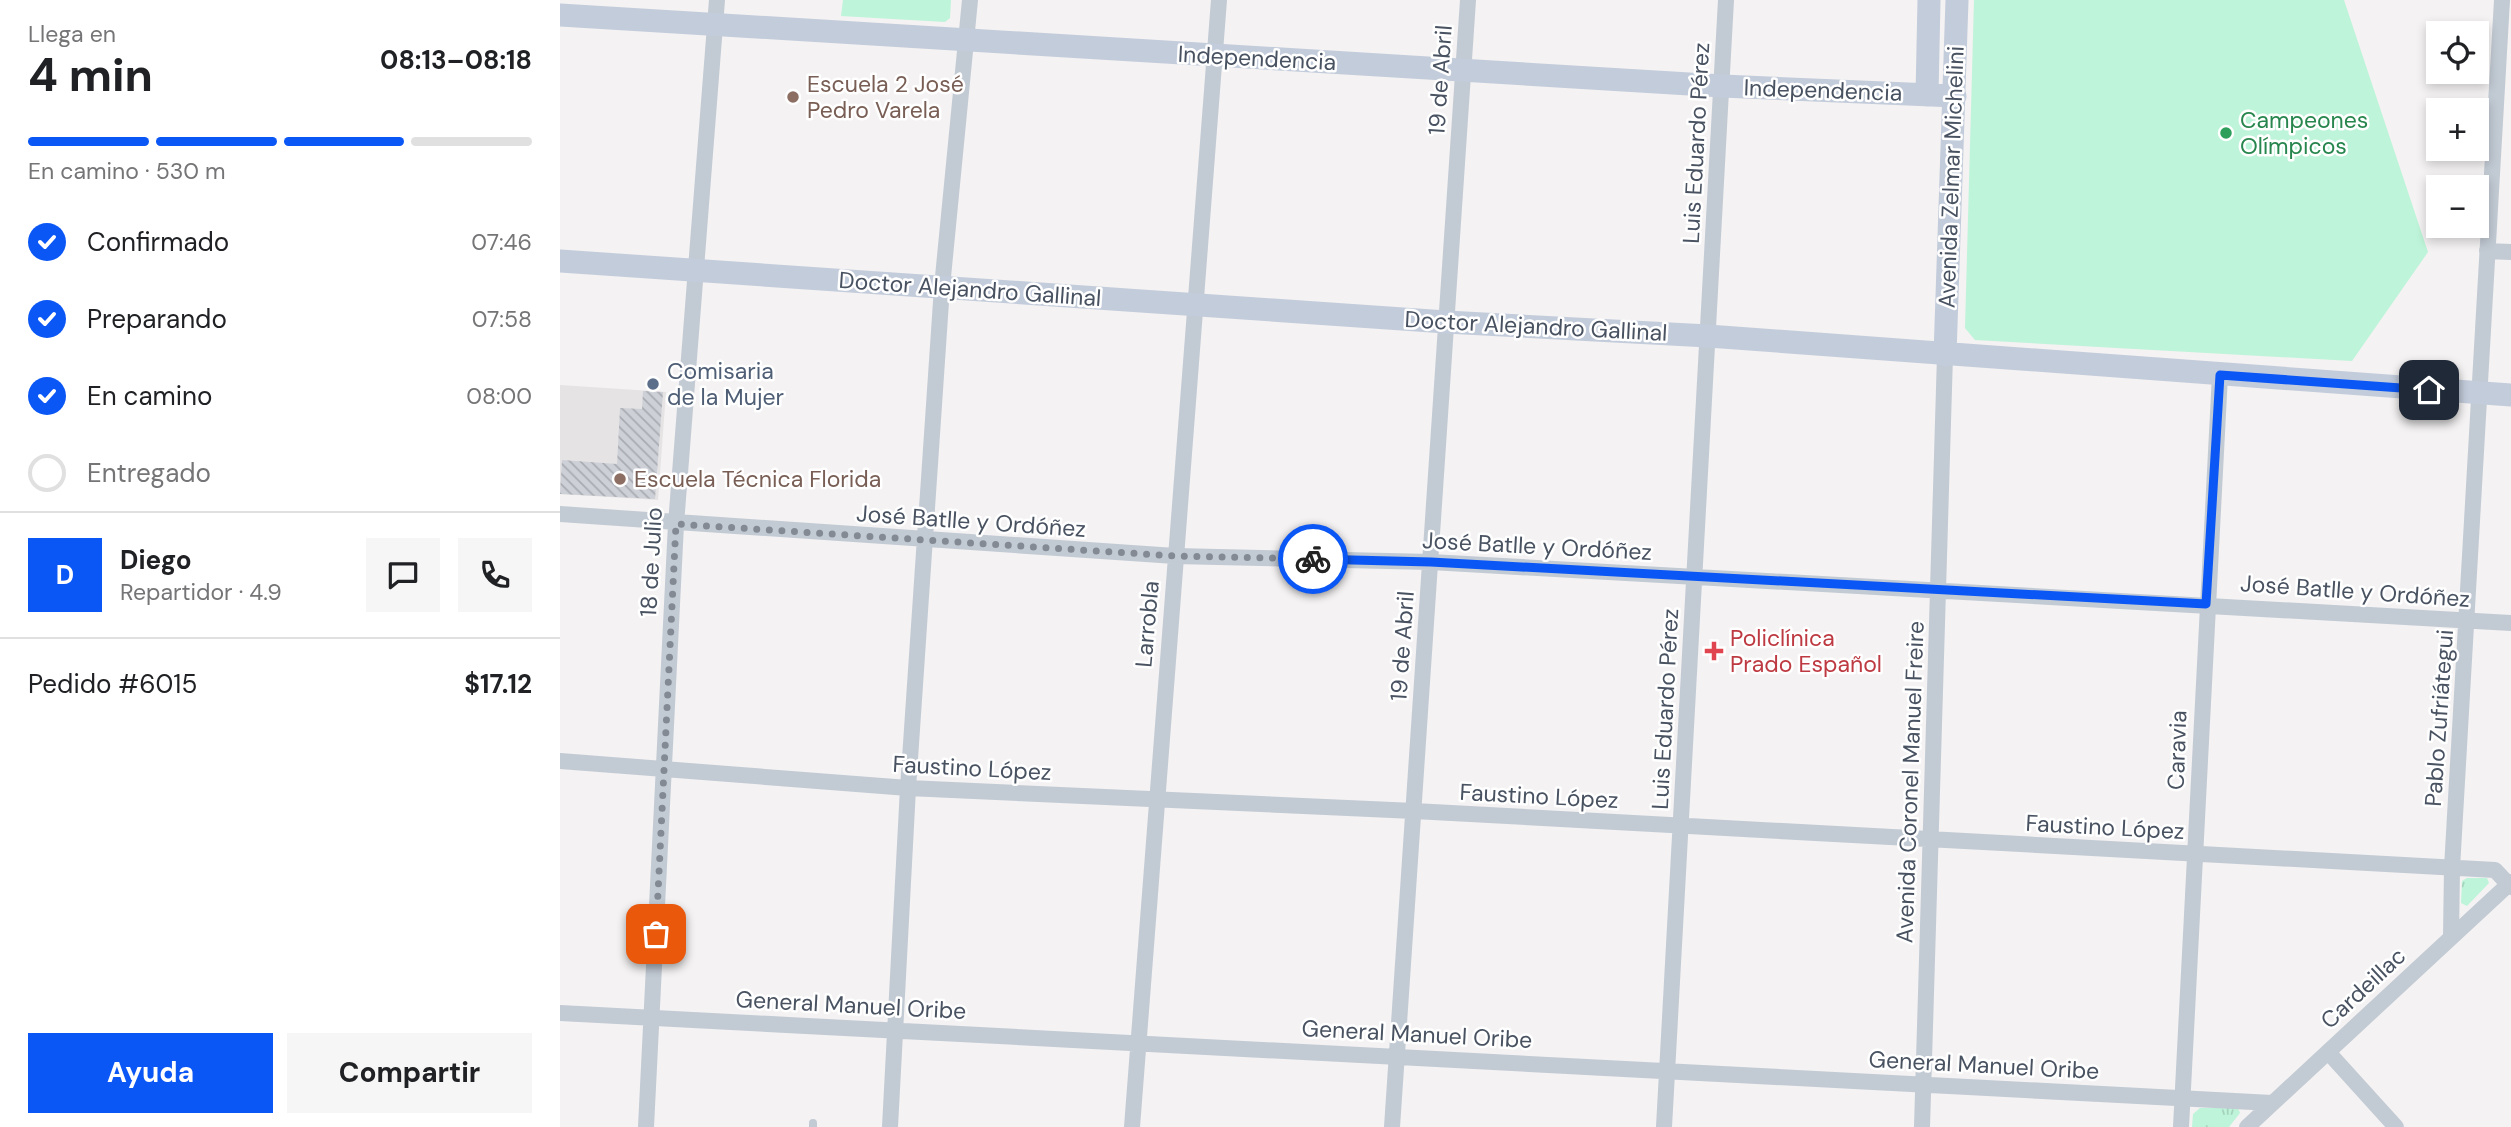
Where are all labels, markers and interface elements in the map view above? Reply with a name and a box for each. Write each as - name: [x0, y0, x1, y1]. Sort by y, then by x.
- text: Llega en: [28, 19, 116, 49]
- map controls: [2426, 21, 2489, 238]
- button: locate: [2426, 21, 2489, 84]
- street label: 19 de Abril: [1421, 24, 1459, 136]
- street label: Independencia: [1177, 39, 1337, 77]
- street label: Luis Eduardo Pérez: [1676, 42, 1716, 244]
- text: 08:13–08:18: [380, 43, 532, 77]
- text: 4 min: [28, 45, 153, 105]
- street label: Avenida Zelmar Michelini: [1931, 45, 1971, 309]
- place label: Escuela 2 José Pedro Varela: [807, 69, 964, 125]
- street label: Independencia: [1743, 72, 1903, 108]
- marker: Escuela 2 José Pedro Varela: [785, 89, 801, 105]
- button: +: [2426, 98, 2489, 161]
- place label: Campeones Olímpicos: [2240, 105, 2368, 161]
- marker: Campeones Olímpicos: [2218, 125, 2234, 141]
- text: En camino · 530 m: [28, 156, 226, 186]
- button: −: [2426, 175, 2489, 238]
- icon: check: [28, 223, 66, 261]
- text: Confirmado: [87, 225, 229, 259]
- text: 07:46: [471, 227, 532, 257]
- street label: Doctor Alejandro Gallinal: [838, 265, 1102, 313]
- icon: check: [28, 300, 66, 338]
- text: Preparando: [87, 302, 227, 336]
- text: 07:58: [472, 304, 532, 334]
- street label: Doctor Alejandro Gallinal: [1404, 304, 1668, 348]
- place label: Comisaria de la Mujer: [667, 356, 784, 412]
- pin: [2399, 360, 2459, 420]
- icon: home: [2410, 371, 2448, 409]
- marker: Comisaria de la Mujer: [645, 376, 661, 392]
- icon: check: [28, 377, 66, 415]
- text: En camino: [87, 379, 212, 413]
- text: 08:00: [466, 381, 532, 411]
- text: Entregado: [87, 456, 211, 490]
- place label: Escuela Técnica Florida: [634, 464, 881, 494]
- marker: Escuela Técnica Florida: [612, 471, 628, 487]
- street label: José Batlle y Ordóñez: [855, 498, 1087, 544]
- street label: 18 de Julio: [633, 506, 669, 618]
- courier: [1278, 524, 1348, 594]
- street label: José Batlle y Ordóñez: [1421, 525, 1653, 567]
- button: chat: [366, 538, 440, 612]
- button: phone: [458, 538, 532, 612]
- icon: bike: [1294, 540, 1332, 578]
- text: Diego: [120, 543, 192, 577]
- text: D: [56, 558, 74, 592]
- street label: José Batlle y Ordóñez: [2239, 568, 2471, 614]
- text: Repartidor · 4.9: [120, 577, 282, 607]
- street label: Larrobla: [1128, 579, 1166, 669]
- street label: 19 de Abril: [1383, 590, 1421, 702]
- street label: Luis Eduardo Pérez: [1645, 608, 1685, 810]
- street label: Avenida Coronel Manuel Freire: [1889, 620, 1931, 944]
- place label: Policlínica Prado Español: [1730, 623, 1882, 679]
- street label: Pablo Zufriátegui: [2418, 628, 2460, 808]
- marker: Policlínica Prado Español: [1704, 641, 1724, 661]
- text: Pedido #6015: [28, 667, 197, 701]
- text: $17.12: [464, 667, 532, 701]
- street label: Caravia: [2161, 710, 2193, 790]
- street label: Faustino López: [892, 749, 1052, 787]
- street label: Faustino López: [1459, 777, 1619, 815]
- street label: Faustino López: [2025, 808, 2185, 846]
- pin: [626, 904, 686, 964]
- icon: bag: [637, 915, 675, 953]
- street label: Cardeillac: [2314, 941, 2412, 1035]
- street label: General Manuel Oribe: [735, 984, 967, 1026]
- street label: General Manuel Oribe: [1301, 1013, 1533, 1055]
- button: Ayuda: [28, 1033, 273, 1113]
- button: Compartir: [287, 1033, 532, 1113]
- street label: General Manuel Oribe: [1868, 1044, 2100, 1086]

